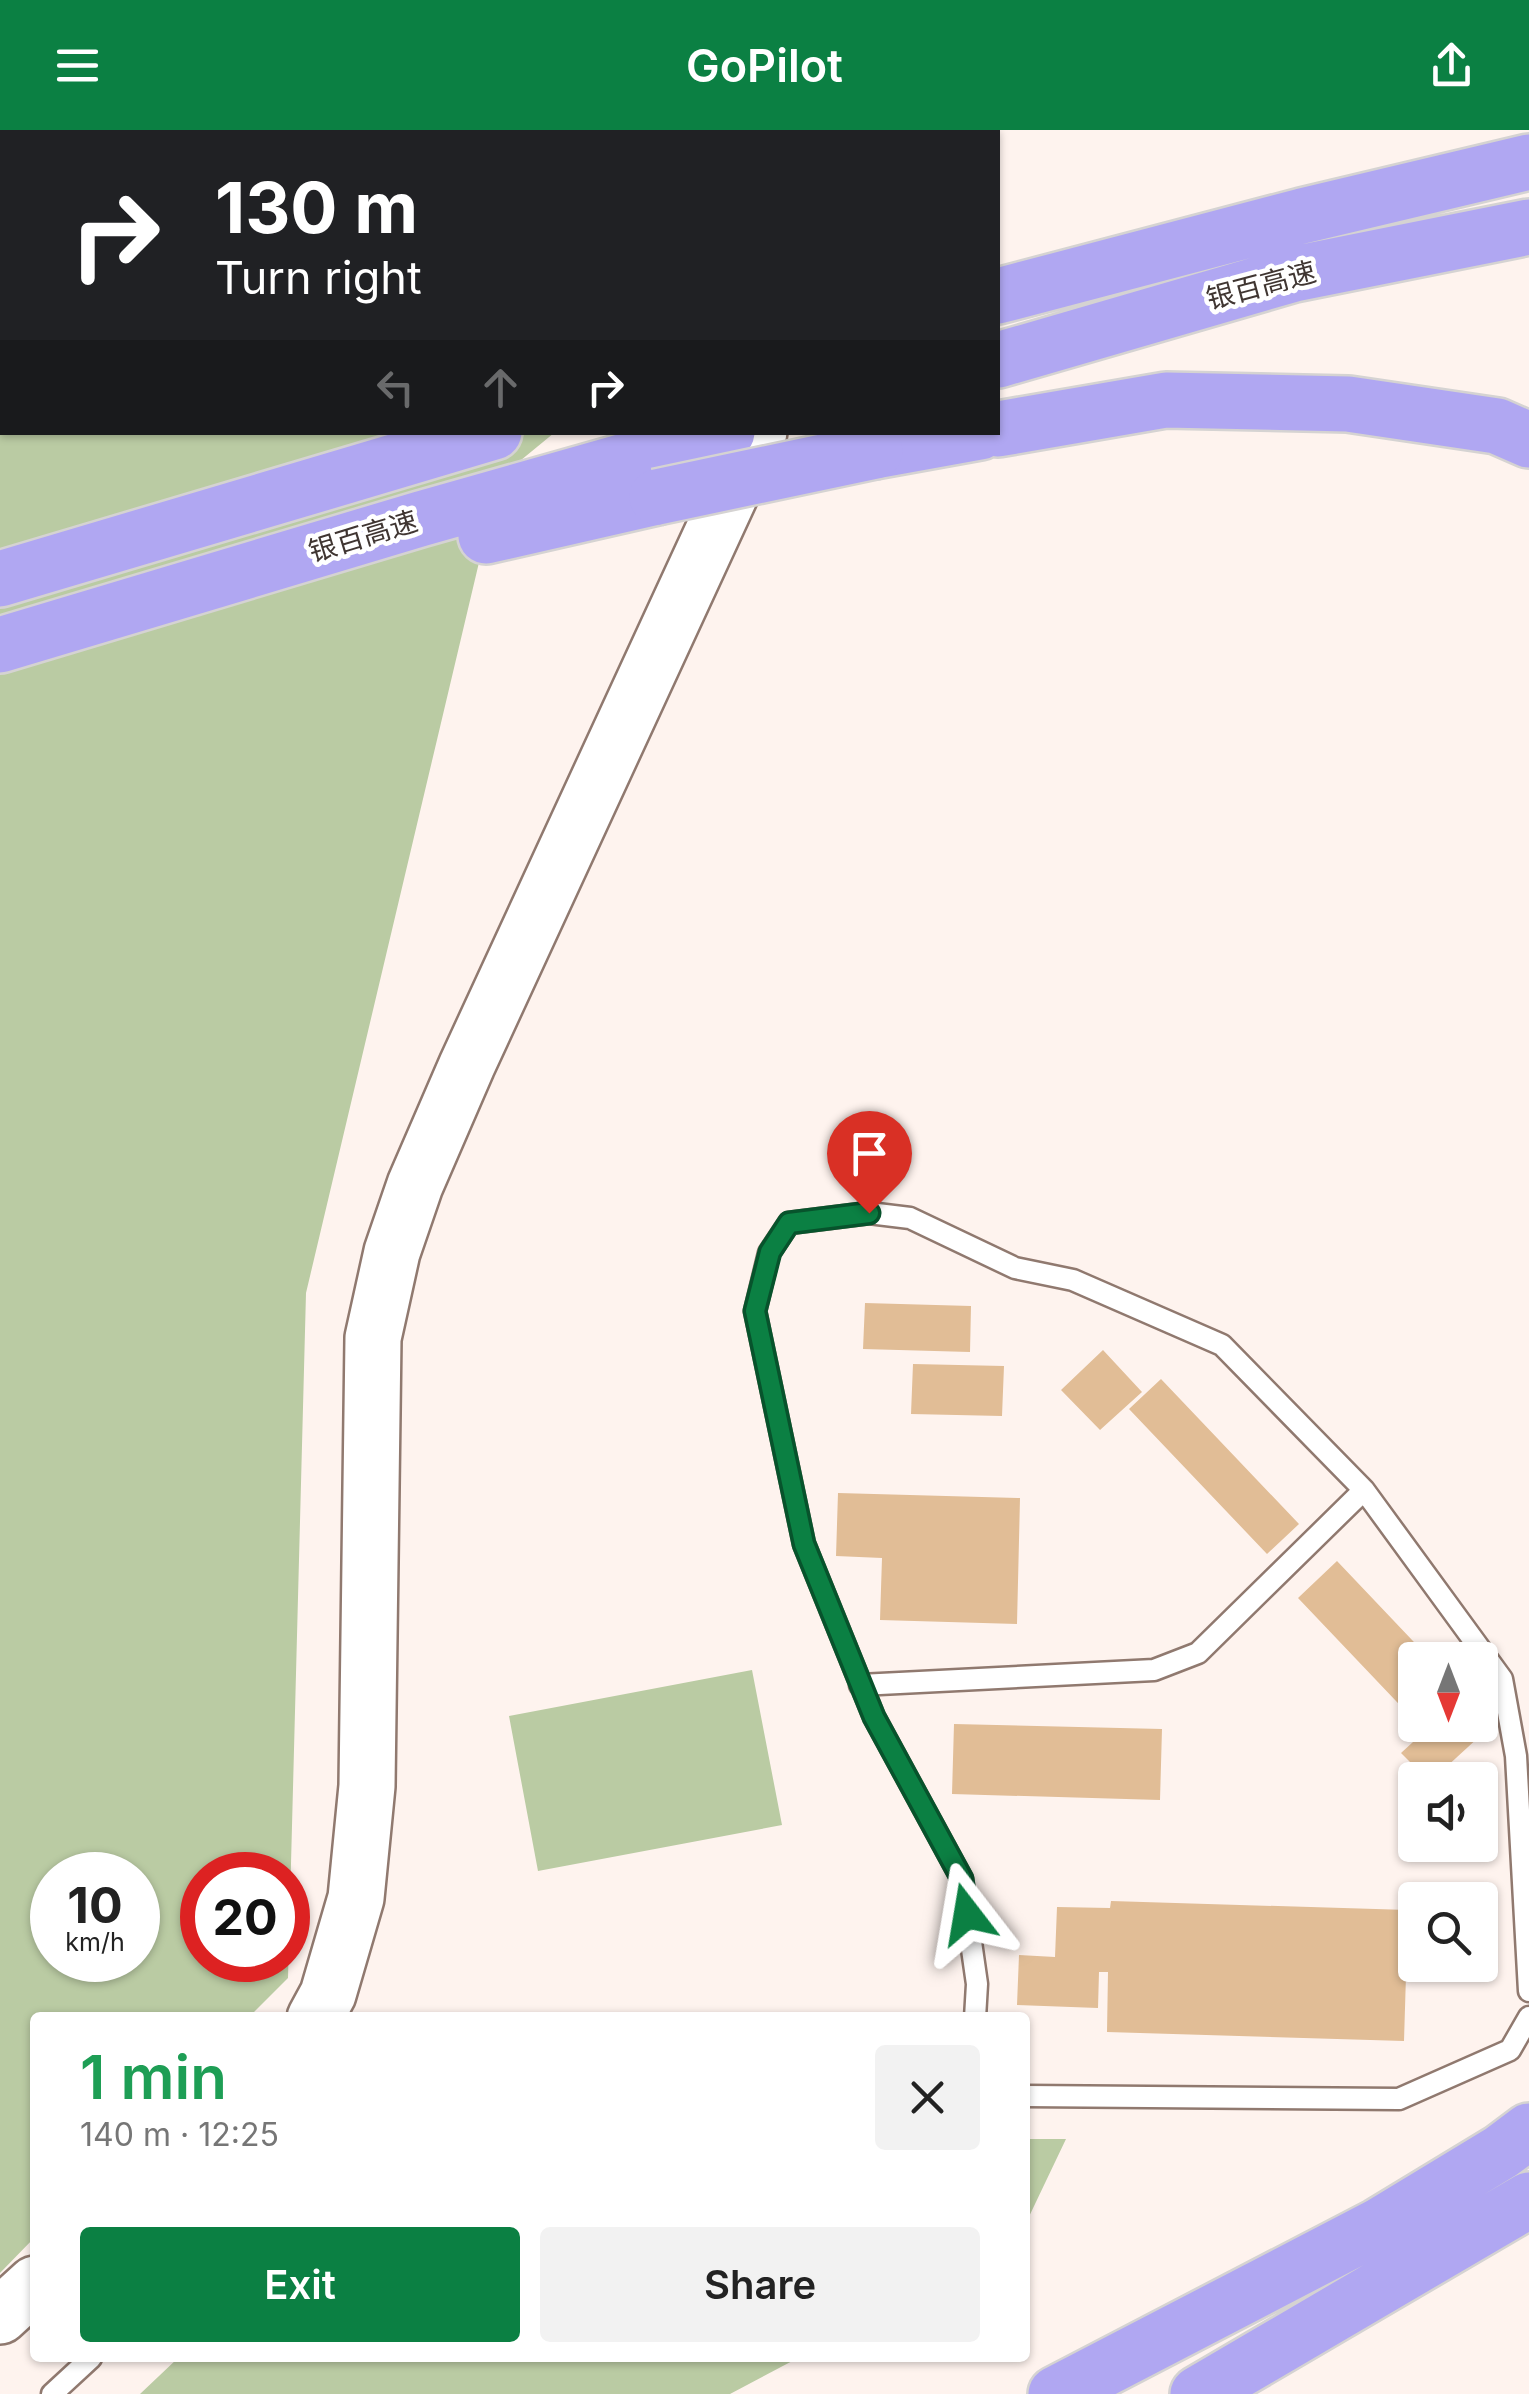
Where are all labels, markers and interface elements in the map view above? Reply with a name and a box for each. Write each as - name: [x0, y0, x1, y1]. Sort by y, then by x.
- icon: menu: [50, 38, 105, 93]
- text: GoPilot: [686, 38, 843, 93]
- icon: share: [1424, 38, 1479, 93]
- text: 130 m: [215, 165, 418, 250]
- icon: right: [50, 170, 180, 300]
- text: Turn right: [215, 250, 422, 305]
- street label: 银百高速: [1203, 254, 1319, 316]
- icon: left: [368, 360, 423, 415]
- icon: ahead: [473, 360, 528, 415]
- icon: right: [578, 360, 633, 415]
- street label: 银百高速: [304, 503, 422, 569]
- pin: [827, 1111, 912, 1214]
- icon: arrive: [842, 1126, 897, 1181]
- north arrow: [1398, 1642, 1498, 1742]
- map controls: [1398, 1642, 1498, 1982]
- button: sound: [1398, 1762, 1498, 1862]
- speed limit sign: 20: [180, 1852, 310, 1982]
- position arrow: [915, 1862, 1019, 1966]
- text: 10: [67, 1875, 123, 1935]
- button: search: [1398, 1882, 1498, 1982]
- text: km/h: [65, 1927, 125, 1957]
- text: 1 min: [80, 2041, 227, 2113]
- button: close: [875, 2045, 980, 2150]
- text: 140 m · 12:25: [80, 2115, 279, 2154]
- button: Exit: [80, 2227, 520, 2342]
- button: Share: [540, 2227, 980, 2342]

